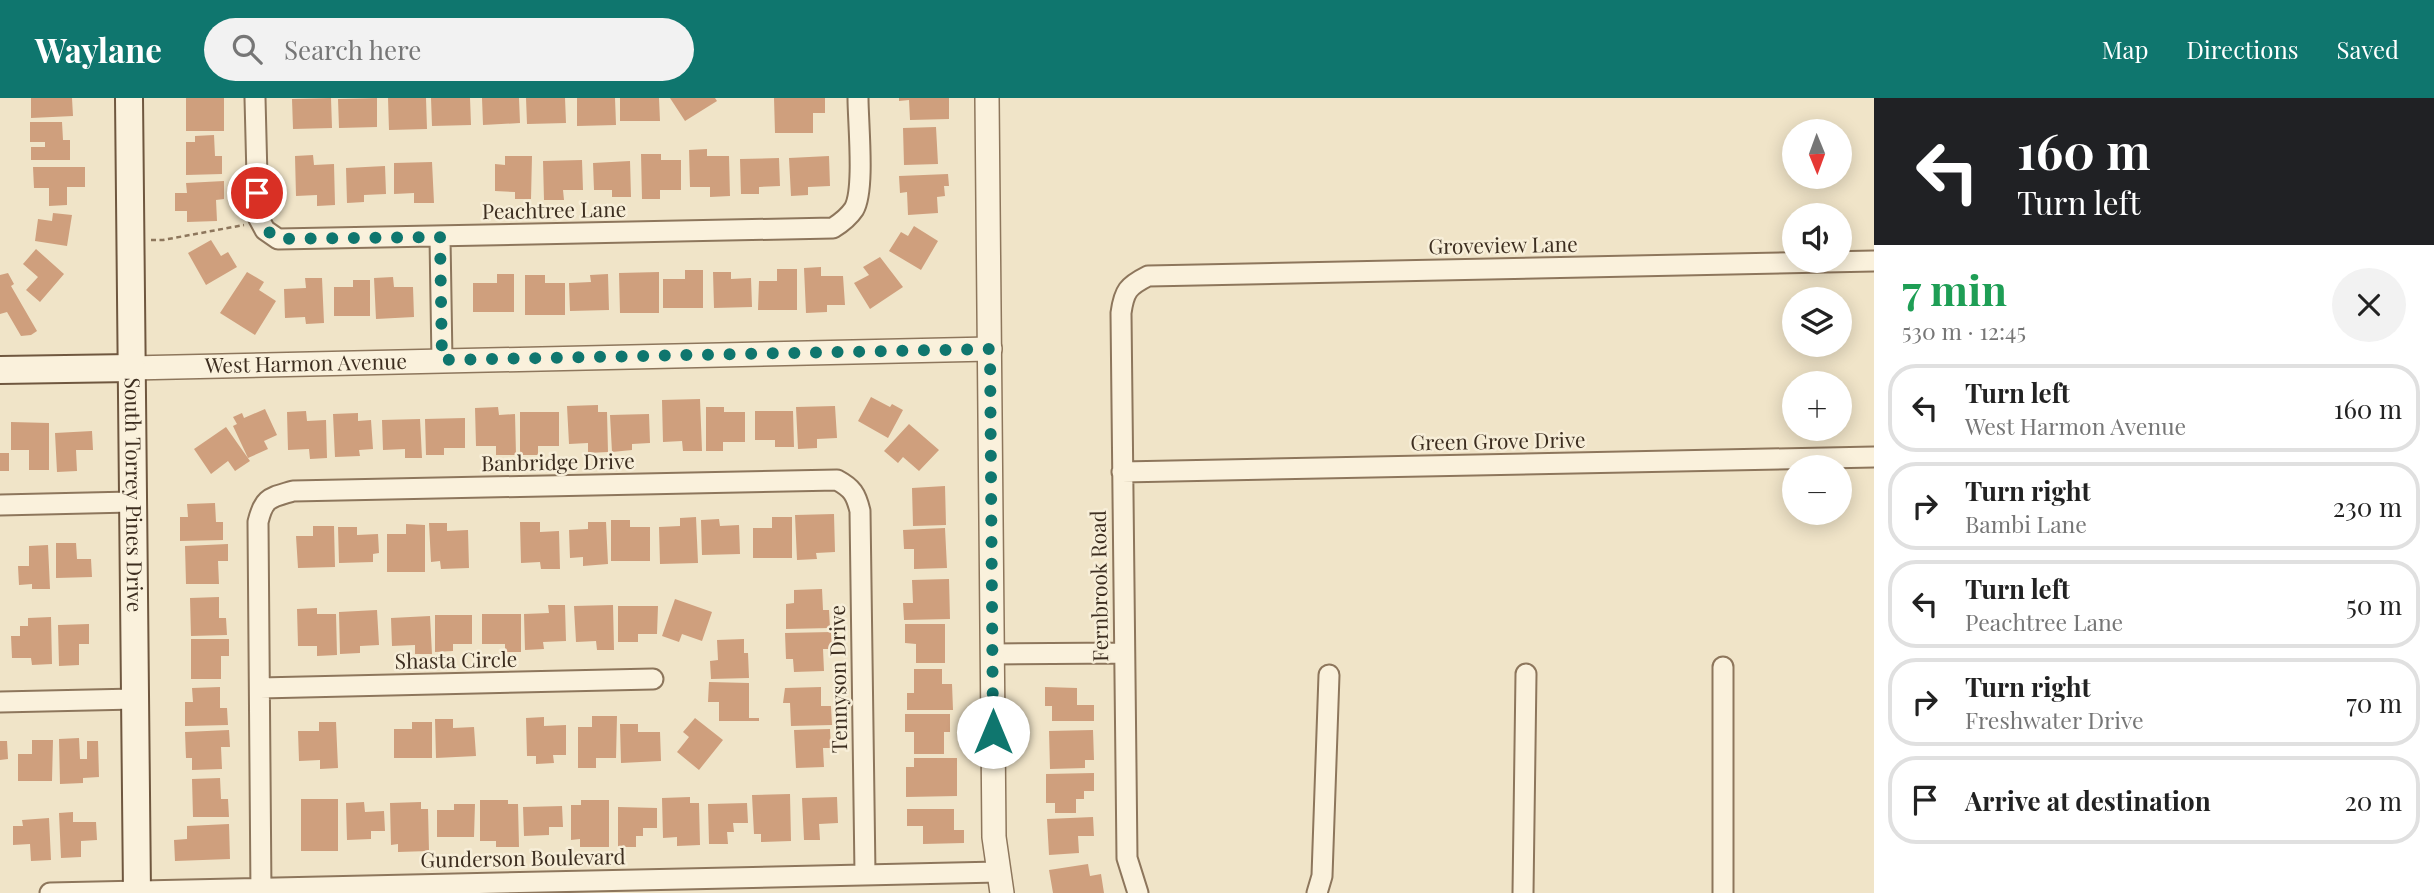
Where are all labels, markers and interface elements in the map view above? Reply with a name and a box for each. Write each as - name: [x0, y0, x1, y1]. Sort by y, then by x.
- search box: [204, 18, 694, 81]
- text: Waylane: [35, 27, 162, 71]
- icon: search: [228, 30, 266, 68]
- text: Search here: [284, 32, 421, 67]
- text: Map: [2102, 33, 2148, 65]
- text: Directions: [2186, 33, 2299, 65]
- text: Saved: [2337, 33, 2399, 65]
- text: 160 m: [2017, 117, 2151, 182]
- north arrow: [1782, 119, 1852, 189]
- map controls: [1782, 119, 1852, 525]
- icon: left: [1902, 126, 1993, 217]
- pin: [227, 163, 287, 223]
- icon: arrive: [238, 174, 276, 212]
- text: Turn left: [2017, 180, 2141, 223]
- street label: Peachtree Lane: [481, 194, 626, 224]
- button: sound: [1782, 203, 1852, 273]
- street label: Groveview Lane: [1428, 229, 1578, 259]
- text: 7 min: [1902, 261, 2007, 317]
- button: close: [2332, 268, 2406, 342]
- button: layers: [1782, 287, 1852, 357]
- text: 530 m · 12:45: [1902, 315, 2026, 346]
- street label: West Harmon Avenue: [204, 346, 407, 378]
- button: +: [1782, 371, 1852, 441]
- text: Turn left: [1965, 375, 2070, 410]
- street label: South Torrey Pines Drive: [120, 377, 150, 613]
- icon: left: [1906, 389, 1944, 427]
- text: 160 m: [2334, 391, 2402, 426]
- text: West Harmon Avenue: [1965, 410, 2186, 441]
- street label: Green Grove Drive: [1410, 424, 1586, 456]
- street label: Banbridge Drive: [481, 446, 635, 476]
- button: −: [1782, 455, 1852, 525]
- text: Turn right: [1965, 473, 2091, 508]
- icon: right: [1906, 487, 1944, 525]
- text: 230 m: [2333, 489, 2402, 524]
- text: Bambi Lane: [1965, 508, 2087, 539]
- street label: Fernbrook Road: [1083, 510, 1113, 662]
- text: Turn left: [1965, 571, 2070, 606]
- icon: left: [1906, 585, 1944, 623]
- text: 50 m: [2346, 587, 2402, 622]
- street label: Tennyson Drive: [822, 605, 852, 753]
- text: Peachtree Lane: [1965, 606, 2123, 637]
- street label: Shasta Circle: [394, 644, 517, 674]
- text: Turn right: [1965, 669, 2091, 704]
- icon: right: [1906, 683, 1944, 721]
- text: 70 m: [2346, 685, 2402, 720]
- position arrow: [956, 695, 1030, 769]
- text: Freshwater Drive: [1965, 704, 2144, 735]
- icon: arrive: [1906, 781, 1944, 819]
- text: Arrive at destination: [1965, 783, 2211, 818]
- text: 20 m: [2344, 783, 2402, 818]
- street label: Gunderson Boulevard: [420, 841, 626, 873]

